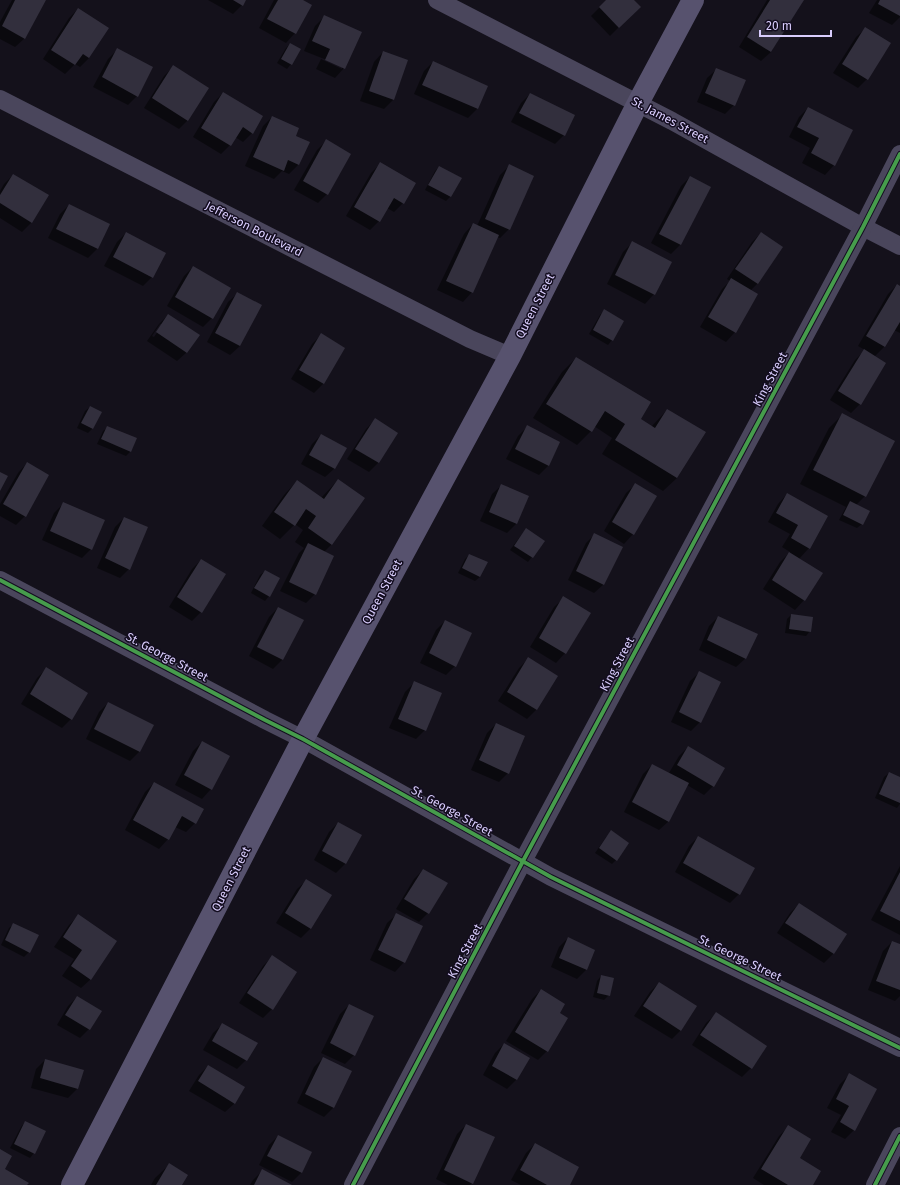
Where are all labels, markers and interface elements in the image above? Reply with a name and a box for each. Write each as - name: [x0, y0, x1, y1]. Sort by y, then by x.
- scale bar: [760, 12, 831, 38]
- text: 20 m: [766, 19, 792, 33]
- street label: St. James Street: [629, 94, 712, 147]
- street label: Jefferson Boulevard: [203, 199, 305, 259]
- street label: Queen Street: [513, 271, 558, 341]
- street label: King Street: [750, 349, 790, 409]
- street label: Queen Street: [359, 557, 405, 627]
- street label: St. George Street: [124, 629, 211, 685]
- street label: King Street: [597, 634, 637, 694]
- street label: St. George Street: [409, 783, 496, 839]
- street label: Queen Street: [209, 844, 254, 914]
- street label: King Street: [445, 921, 485, 981]
- street label: St. George Street: [696, 932, 785, 985]

